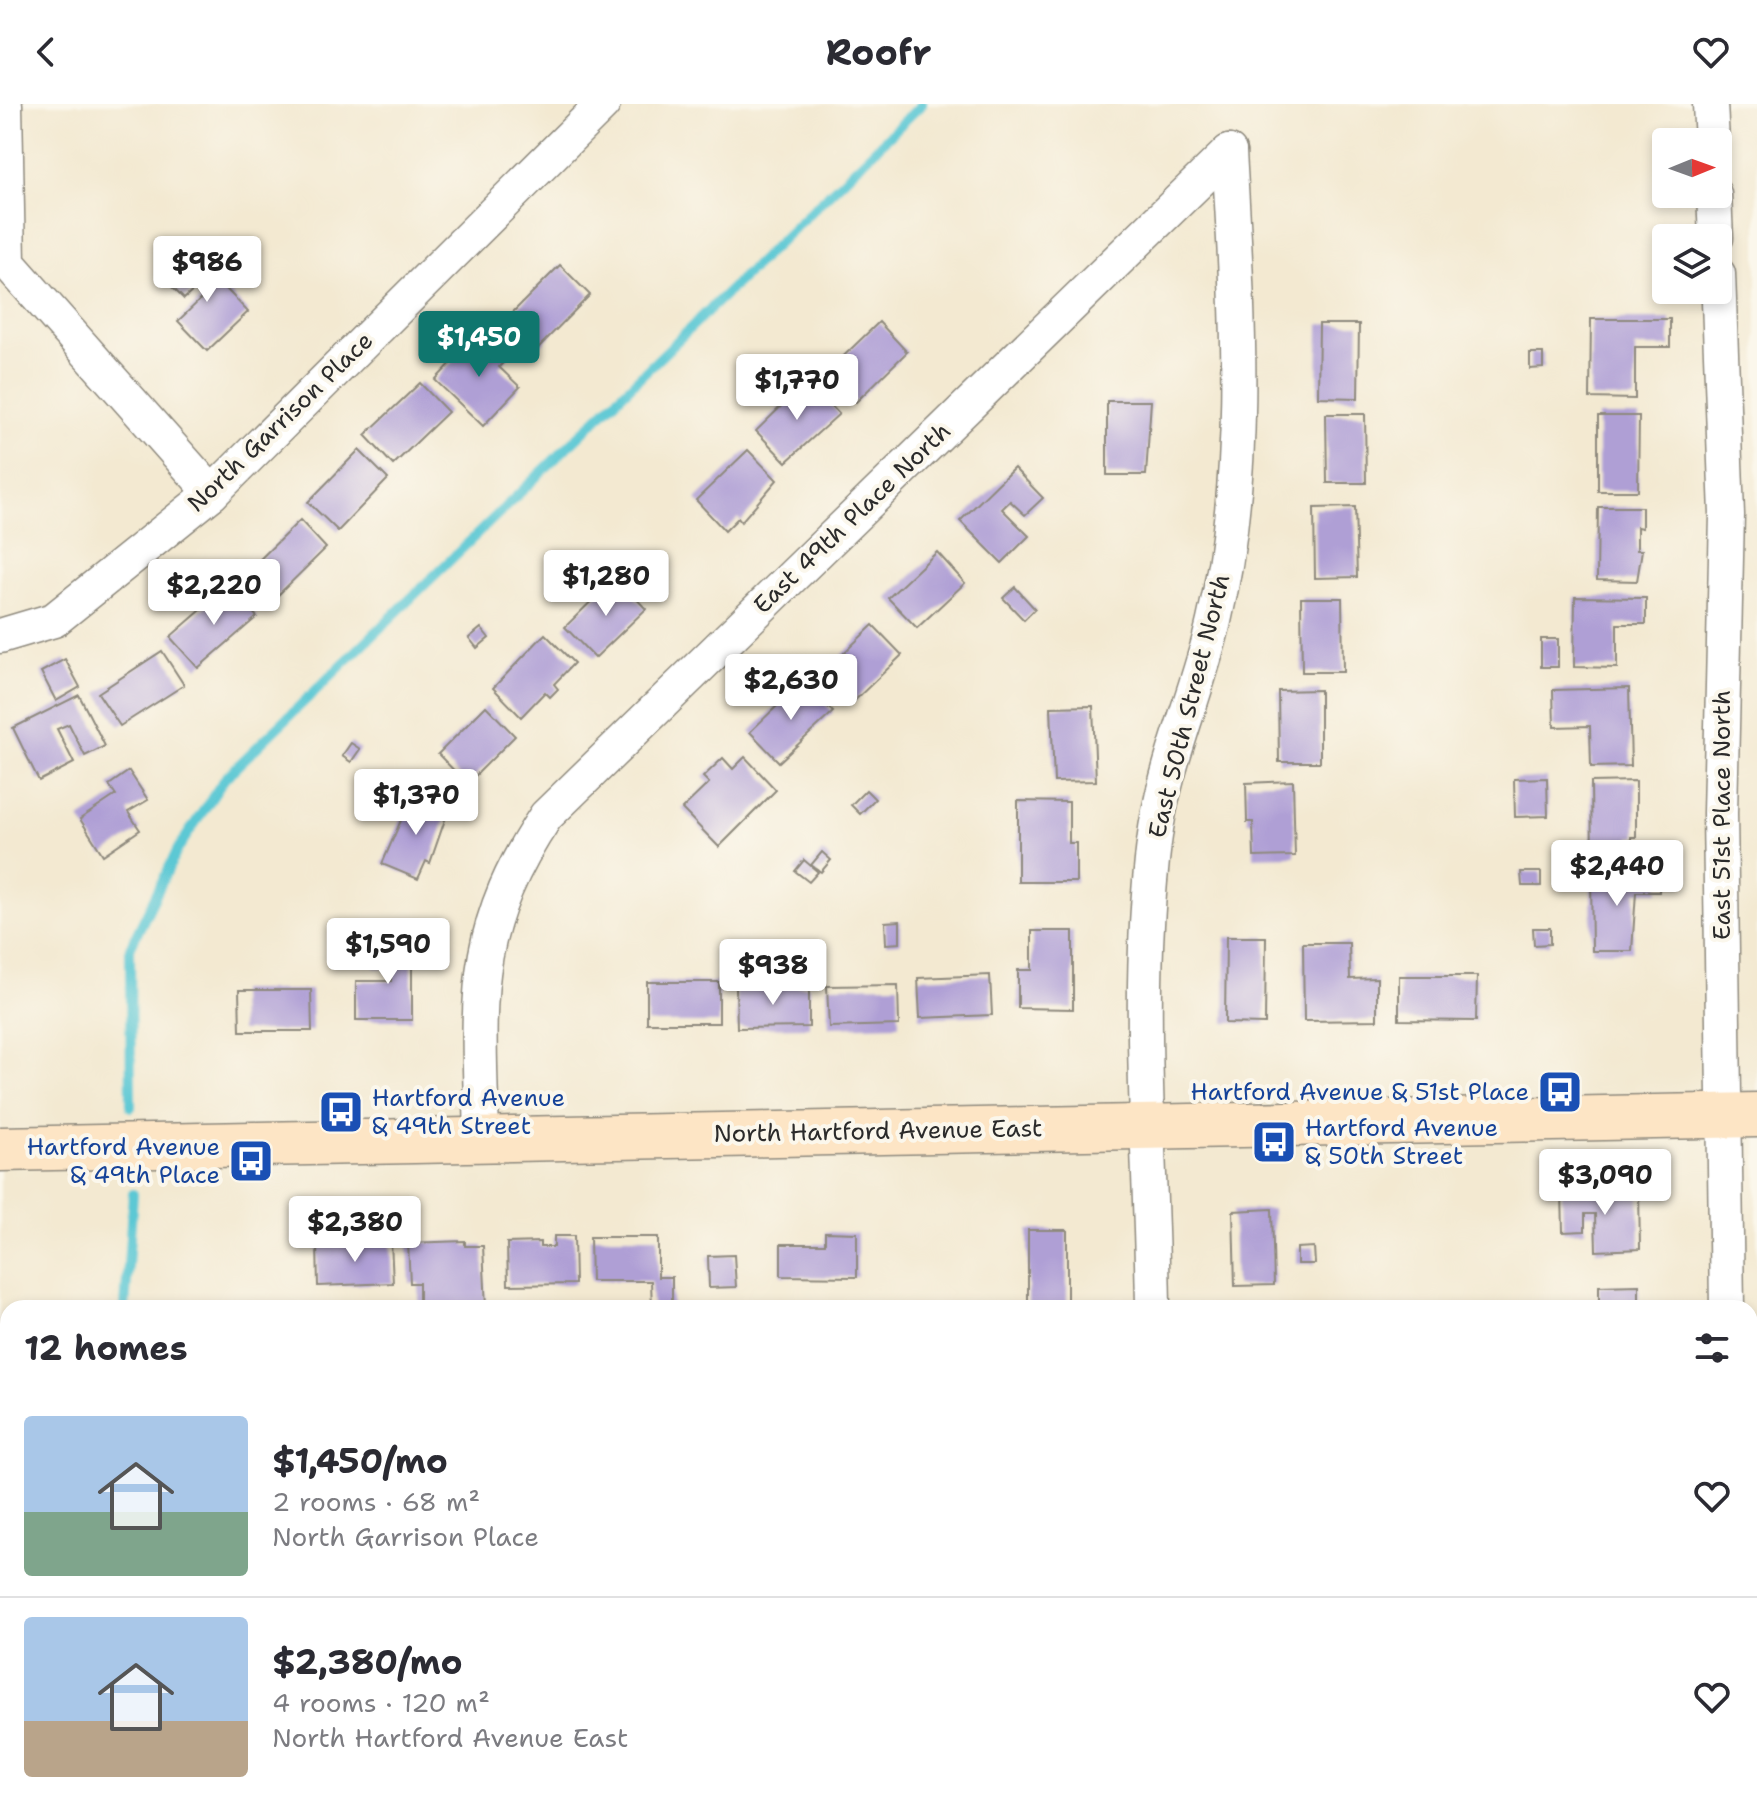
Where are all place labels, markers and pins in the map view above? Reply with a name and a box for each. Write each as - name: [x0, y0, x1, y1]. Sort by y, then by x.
- pin: $986: [160, 236, 254, 304]
- pin: $1,450: [414, 311, 544, 379]
- pin: $1,770: [732, 354, 862, 422]
- pin: $1,280: [541, 550, 671, 618]
- pin: $2,220: [149, 559, 279, 627]
- pin: $2,630: [726, 654, 856, 722]
- pin: $1,370: [351, 769, 481, 837]
- pin: $2,440: [1552, 840, 1682, 908]
- pin: $1,590: [323, 918, 453, 986]
- pin: $938: [726, 939, 820, 1007]
- bus stop icon: Hartford Avenue & 51st Place: [1536, 1068, 1584, 1116]
- place label: Hartford Avenue & 51st Place: [1190, 1076, 1529, 1108]
- place label: Hartford Avenue & 49th Street: [372, 1082, 565, 1142]
- bus stop icon: Hartford Avenue & 49th Street: [317, 1088, 365, 1136]
- place label: Hartford Avenue & 50th Street: [1305, 1112, 1498, 1172]
- bus stop icon: Hartford Avenue & 50th Street: [1250, 1118, 1298, 1166]
- place label: Hartford Avenue & 49th Place: [27, 1131, 220, 1191]
- bus stop icon: Hartford Avenue & 49th Place: [227, 1137, 275, 1185]
- pin: $3,090: [1540, 1149, 1670, 1217]
- pin: $2,380: [290, 1196, 420, 1264]

